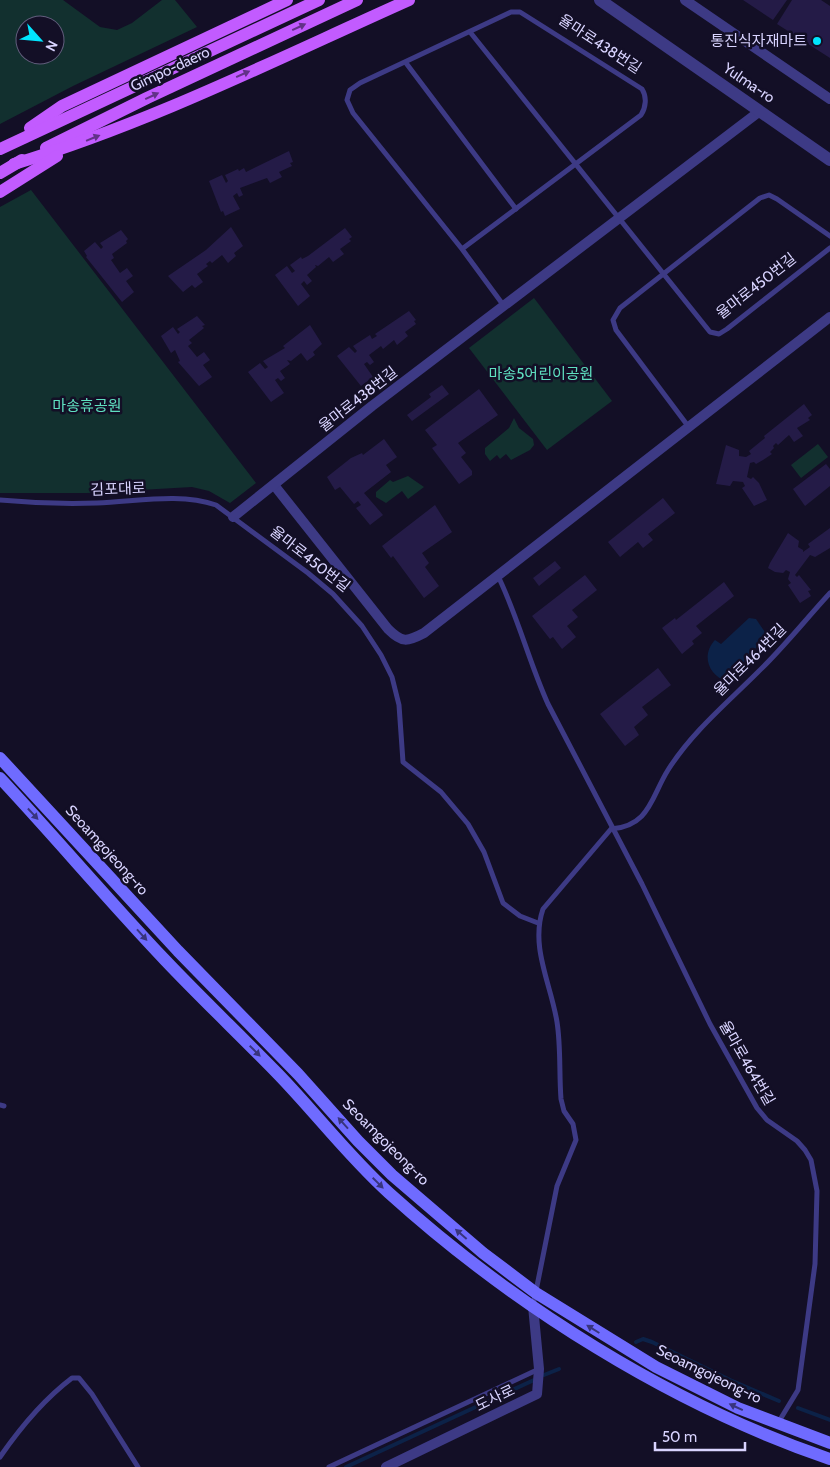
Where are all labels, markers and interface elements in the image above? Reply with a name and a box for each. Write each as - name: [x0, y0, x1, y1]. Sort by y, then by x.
- street label: 율마로438번길: [555, 11, 645, 77]
- north arrow: [15, 15, 65, 65]
- one-way arrow: [292, 23, 306, 31]
- place label: 통진식자재마트: [710, 32, 807, 50]
- marker: 통진식자재마트: [811, 35, 823, 47]
- text: N: [41, 37, 62, 54]
- street label: Gimpo-daero: [128, 43, 212, 95]
- street label: Yulma-ro: [719, 59, 778, 107]
- one-way arrow: [236, 69, 250, 77]
- one-way arrow: [145, 92, 159, 100]
- one-way arrow: [86, 134, 101, 141]
- street label: 율마로450번길: [713, 249, 799, 323]
- street label: 율마로438번길: [315, 363, 401, 435]
- park label: 마송5어린이공원: [489, 365, 593, 383]
- park label: 마송휴공원: [52, 397, 122, 415]
- street label: 김포대로: [90, 479, 146, 499]
- street label: 율마로450번길: [267, 522, 353, 596]
- street label: 율마로464번길: [710, 620, 790, 700]
- street label: Seoamgojeong-ro: [62, 801, 152, 899]
- one-way arrow: [27, 808, 39, 820]
- one-way arrow: [136, 928, 148, 940]
- street label: 율마로464번길: [715, 1017, 779, 1109]
- one-way arrow: [249, 1045, 261, 1057]
- street label: Seoamgojeong-ro: [339, 1095, 433, 1189]
- one-way arrow: [337, 1118, 349, 1130]
- one-way arrow: [372, 1176, 384, 1188]
- one-way arrow: [455, 1229, 468, 1240]
- one-way arrow: [586, 1325, 599, 1334]
- street label: Seoamgojeong-ro: [653, 1341, 765, 1407]
- street label: 도사로: [472, 1381, 518, 1415]
- one-way arrow: [729, 1402, 743, 1410]
- scale bar: [655, 1420, 745, 1452]
- text: 50 m: [662, 1428, 697, 1446]

